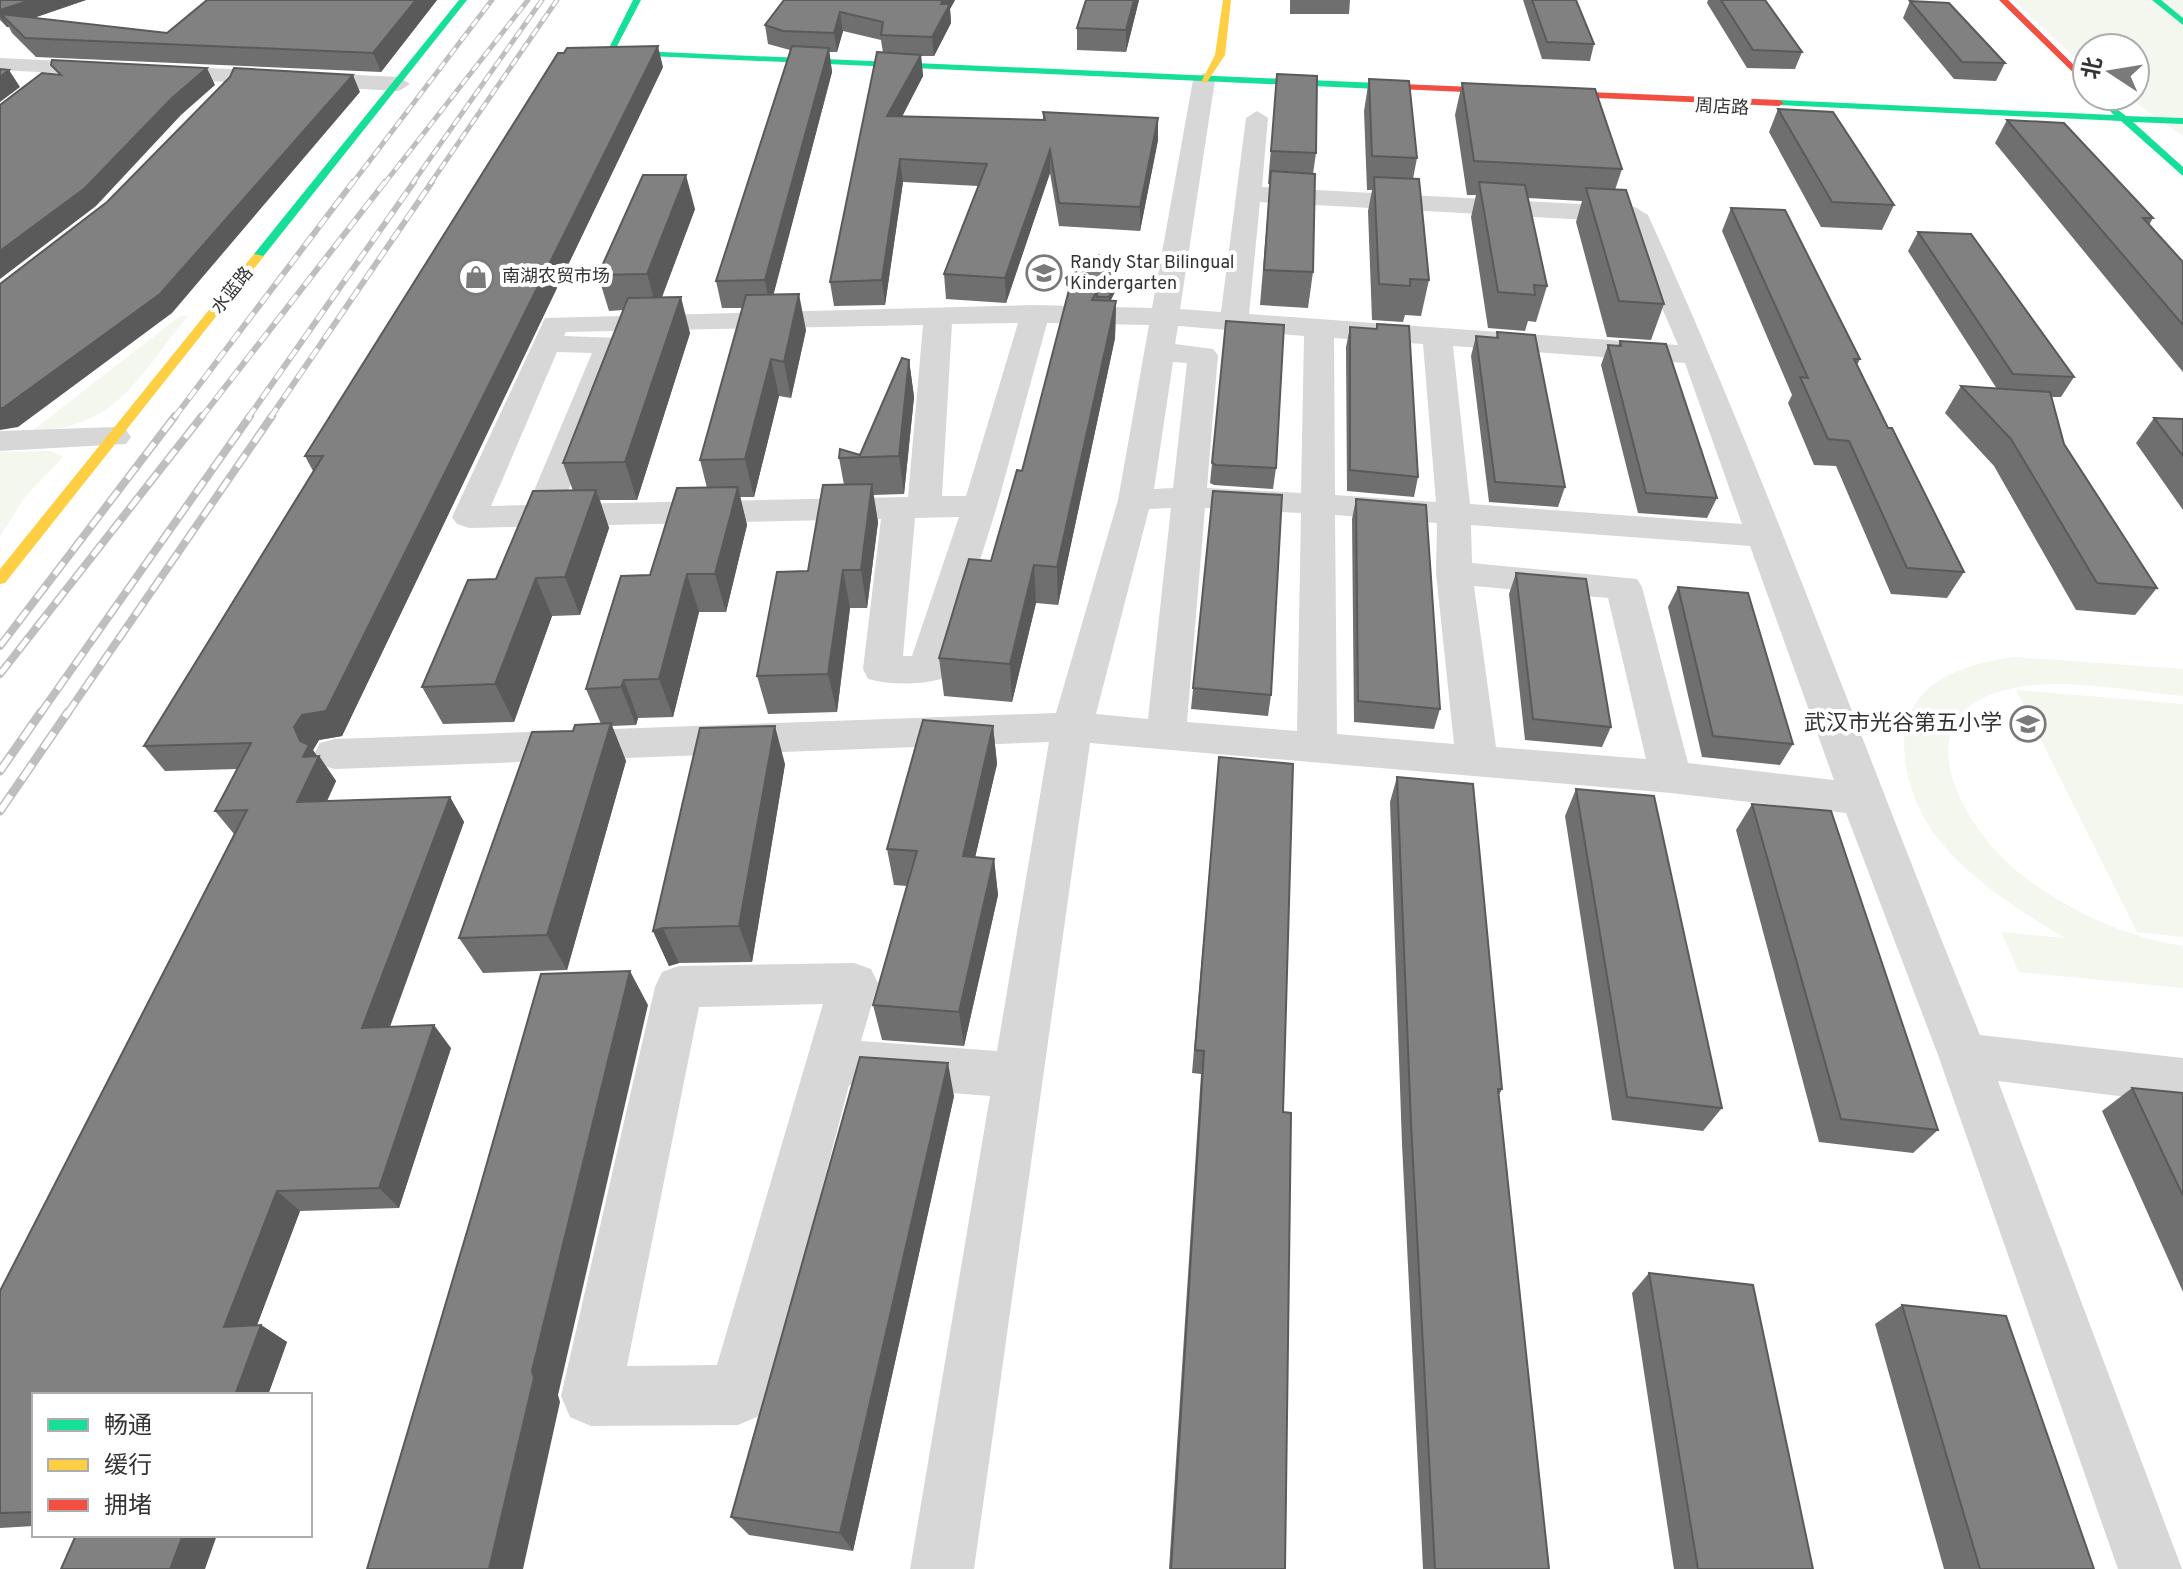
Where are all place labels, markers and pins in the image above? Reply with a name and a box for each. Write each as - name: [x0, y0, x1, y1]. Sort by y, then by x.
- place label: Randy Star Bilingual Kindergarten: [1070, 252, 1235, 296]
- school or university icon: Randy Star Bilingual Kindergarten: [1025, 254, 1063, 292]
- shop icon: 南湖农贸市场: [457, 258, 495, 296]
- place label: 南湖农贸市场: [502, 266, 610, 289]
- school or university icon: 武汉市光谷第五小学: [2009, 705, 2047, 743]
- place label: 武汉市光谷第五小学: [1804, 711, 2002, 738]

